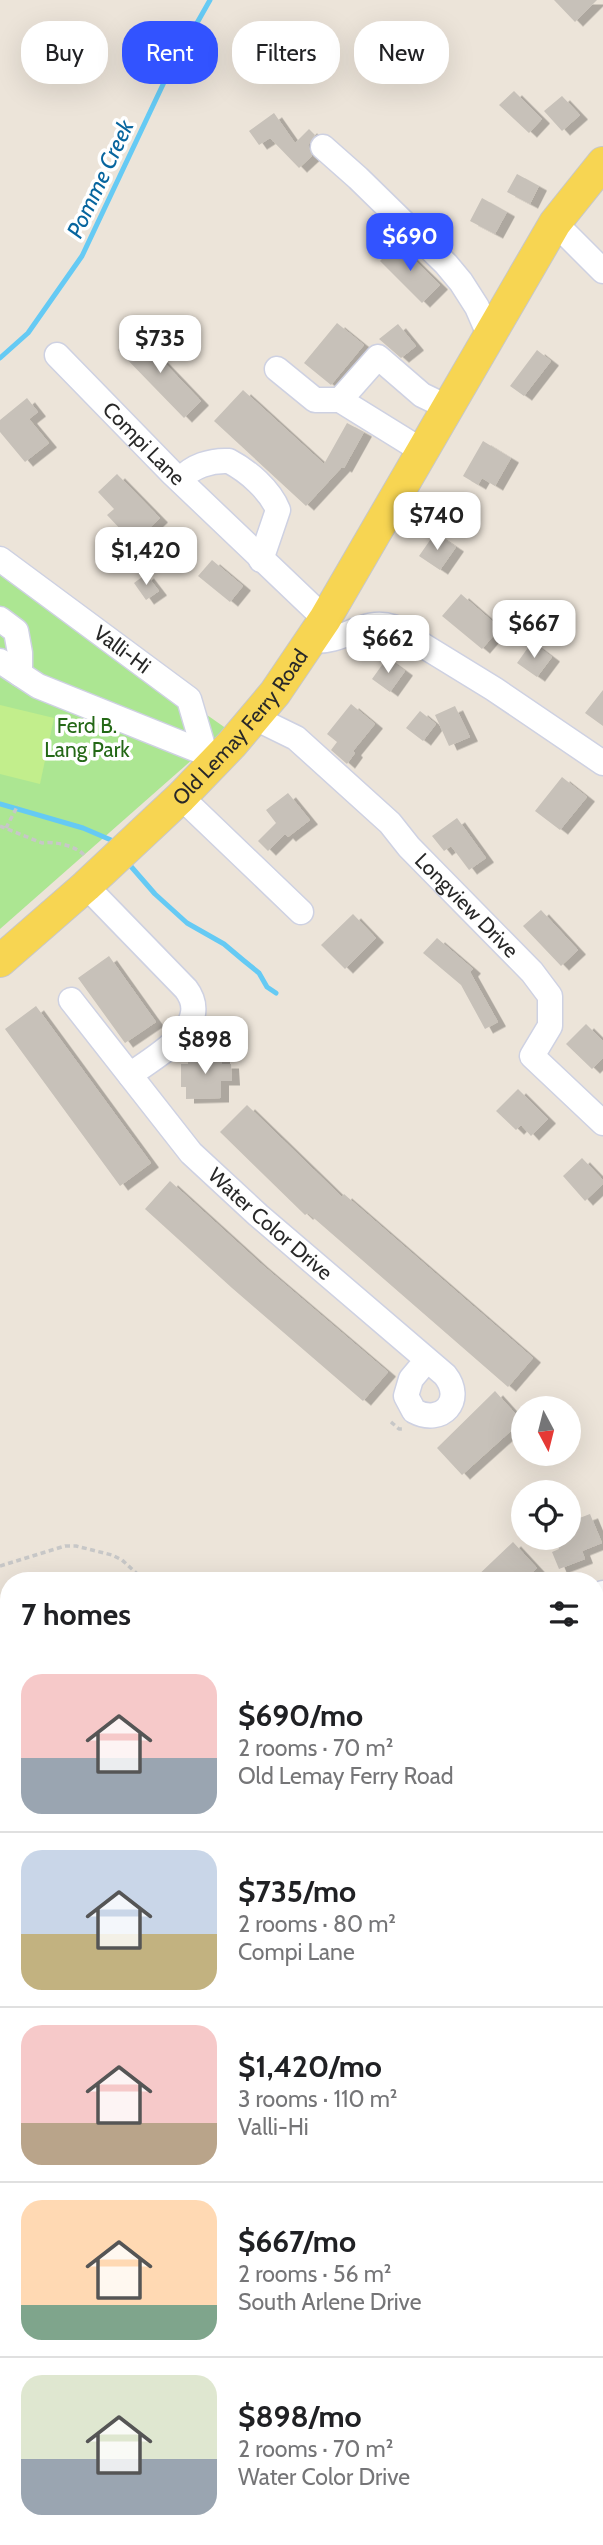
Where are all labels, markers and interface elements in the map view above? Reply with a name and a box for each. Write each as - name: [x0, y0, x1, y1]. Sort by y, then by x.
- chip: Buy: [21, 21, 108, 84]
- chip: Rent: [122, 21, 218, 84]
- chip: Filters: [232, 21, 340, 84]
- chip: New: [354, 21, 449, 84]
- water label: Pomme Creek: [61, 115, 140, 242]
- pin: $690: [369, 214, 451, 273]
- text: $690: [382, 222, 438, 250]
- pin: $735: [119, 316, 201, 375]
- text: $735: [135, 324, 185, 352]
- street label: Compi Lane: [98, 397, 190, 491]
- pin: $740: [396, 492, 478, 552]
- text: $740: [410, 501, 464, 529]
- pin: $1,420: [89, 528, 203, 587]
- text: $1,420: [111, 536, 181, 564]
- pin: $667: [493, 600, 575, 660]
- text: $667: [509, 609, 559, 637]
- pin: $662: [347, 616, 429, 675]
- street label: Valli-Hi: [89, 620, 156, 678]
- text: $662: [362, 624, 414, 652]
- street label: Old Lemay Ferry Road: [167, 644, 313, 810]
- park label: Ferd B. Lang Park: [44, 713, 130, 762]
- street label: Longview Drive: [410, 848, 524, 963]
- pin: $898: [164, 1016, 246, 1076]
- text: $898: [178, 1025, 232, 1053]
- street label: Water Color Drive: [203, 1162, 338, 1285]
- north arrow: [511, 1396, 581, 1466]
- map controls: [511, 1396, 581, 1550]
- button: locate: [511, 1480, 581, 1550]
- icon: filters: [545, 1595, 583, 1633]
- text: 7 homes: [21, 1596, 131, 1633]
- text: $690/mo: [238, 1697, 363, 1734]
- icon: home: [77, 1702, 161, 1786]
- text: 2 rooms · 70 m²: [238, 1734, 393, 1762]
- text: Old Lemay Ferry Road: [238, 1762, 453, 1790]
- text: $735/mo: [238, 1873, 356, 1910]
- icon: home: [77, 1878, 161, 1962]
- text: 2 rooms · 80 m²: [238, 1910, 396, 1938]
- text: Compi Lane: [238, 1938, 355, 1966]
- text: $1,420/mo: [238, 2048, 382, 2085]
- icon: home: [77, 2053, 161, 2137]
- text: 3 rooms · 110 m²: [238, 2085, 397, 2113]
- text: Valli-Hi: [238, 2113, 309, 2141]
- text: $667/mo: [238, 2223, 356, 2260]
- icon: home: [77, 2228, 161, 2312]
- text: 2 rooms · 56 m²: [238, 2260, 392, 2288]
- text: South Arlene Drive: [238, 2288, 421, 2316]
- text: $898/mo: [238, 2398, 362, 2435]
- icon: home: [77, 2403, 161, 2487]
- text: 2 rooms · 70 m²: [238, 2435, 393, 2463]
- text: Water Color Drive: [238, 2463, 410, 2491]

